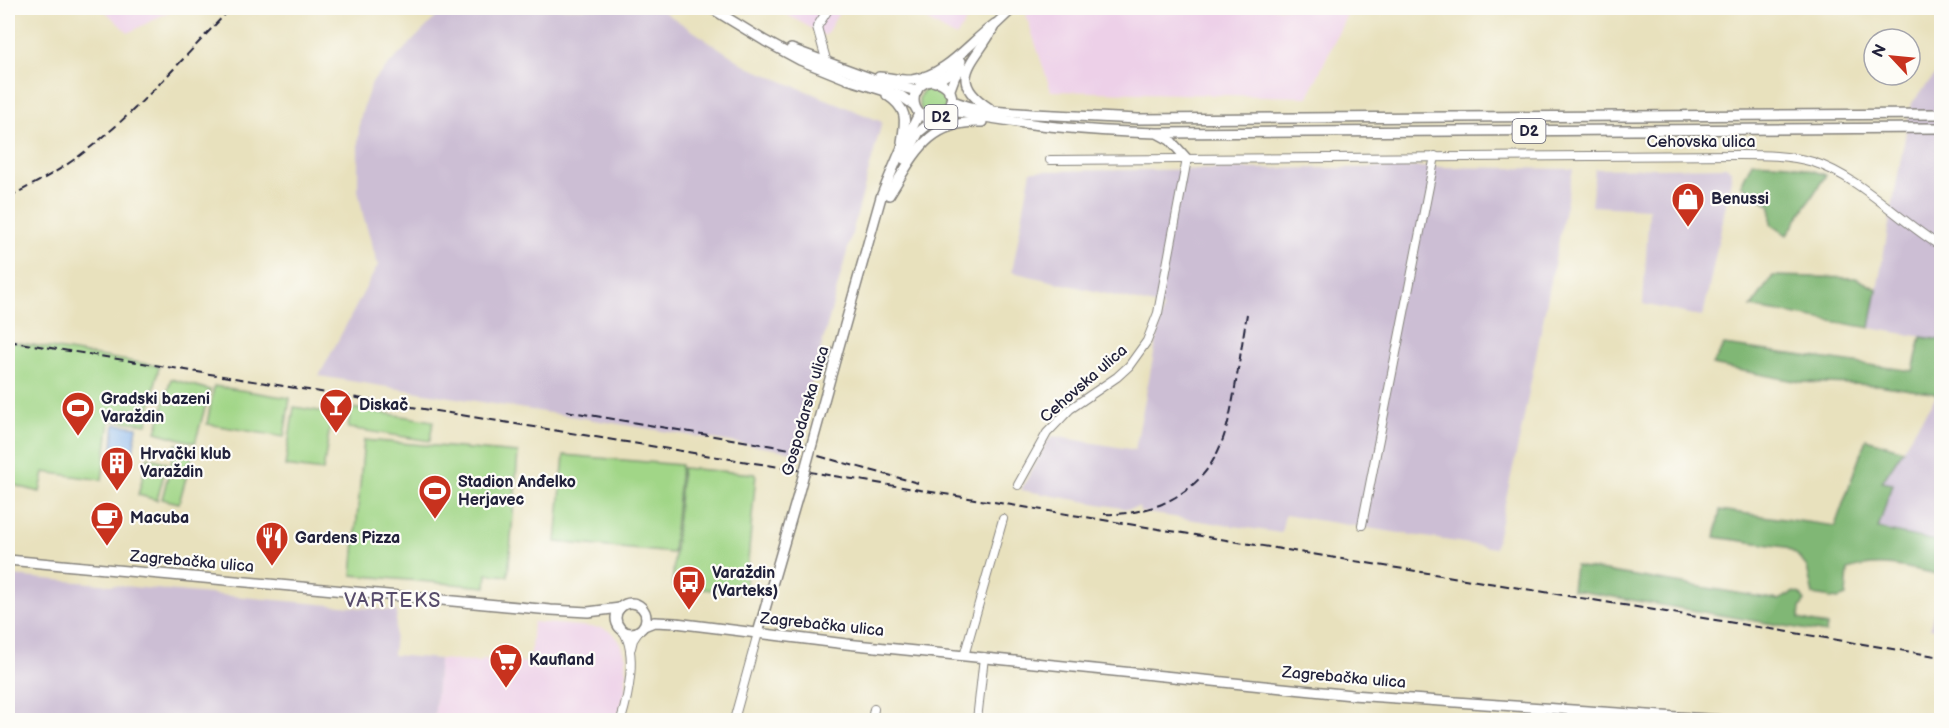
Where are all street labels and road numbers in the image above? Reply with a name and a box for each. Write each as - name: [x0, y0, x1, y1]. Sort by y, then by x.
- road number: D2: [924, 105, 958, 129]
- road number: D2: [1512, 119, 1546, 143]
- street label: Cehovska ulica: [1646, 133, 1756, 152]
- street label: Cehovska ulica: [1037, 341, 1131, 427]
- street label: Gospodarska ulica: [778, 344, 834, 478]
- street label: Zagrebačka ulica: [128, 547, 255, 577]
- street label: Zagrebačka ulica: [758, 609, 885, 641]
- street label: Zagrebačka ulica: [1280, 663, 1407, 693]

